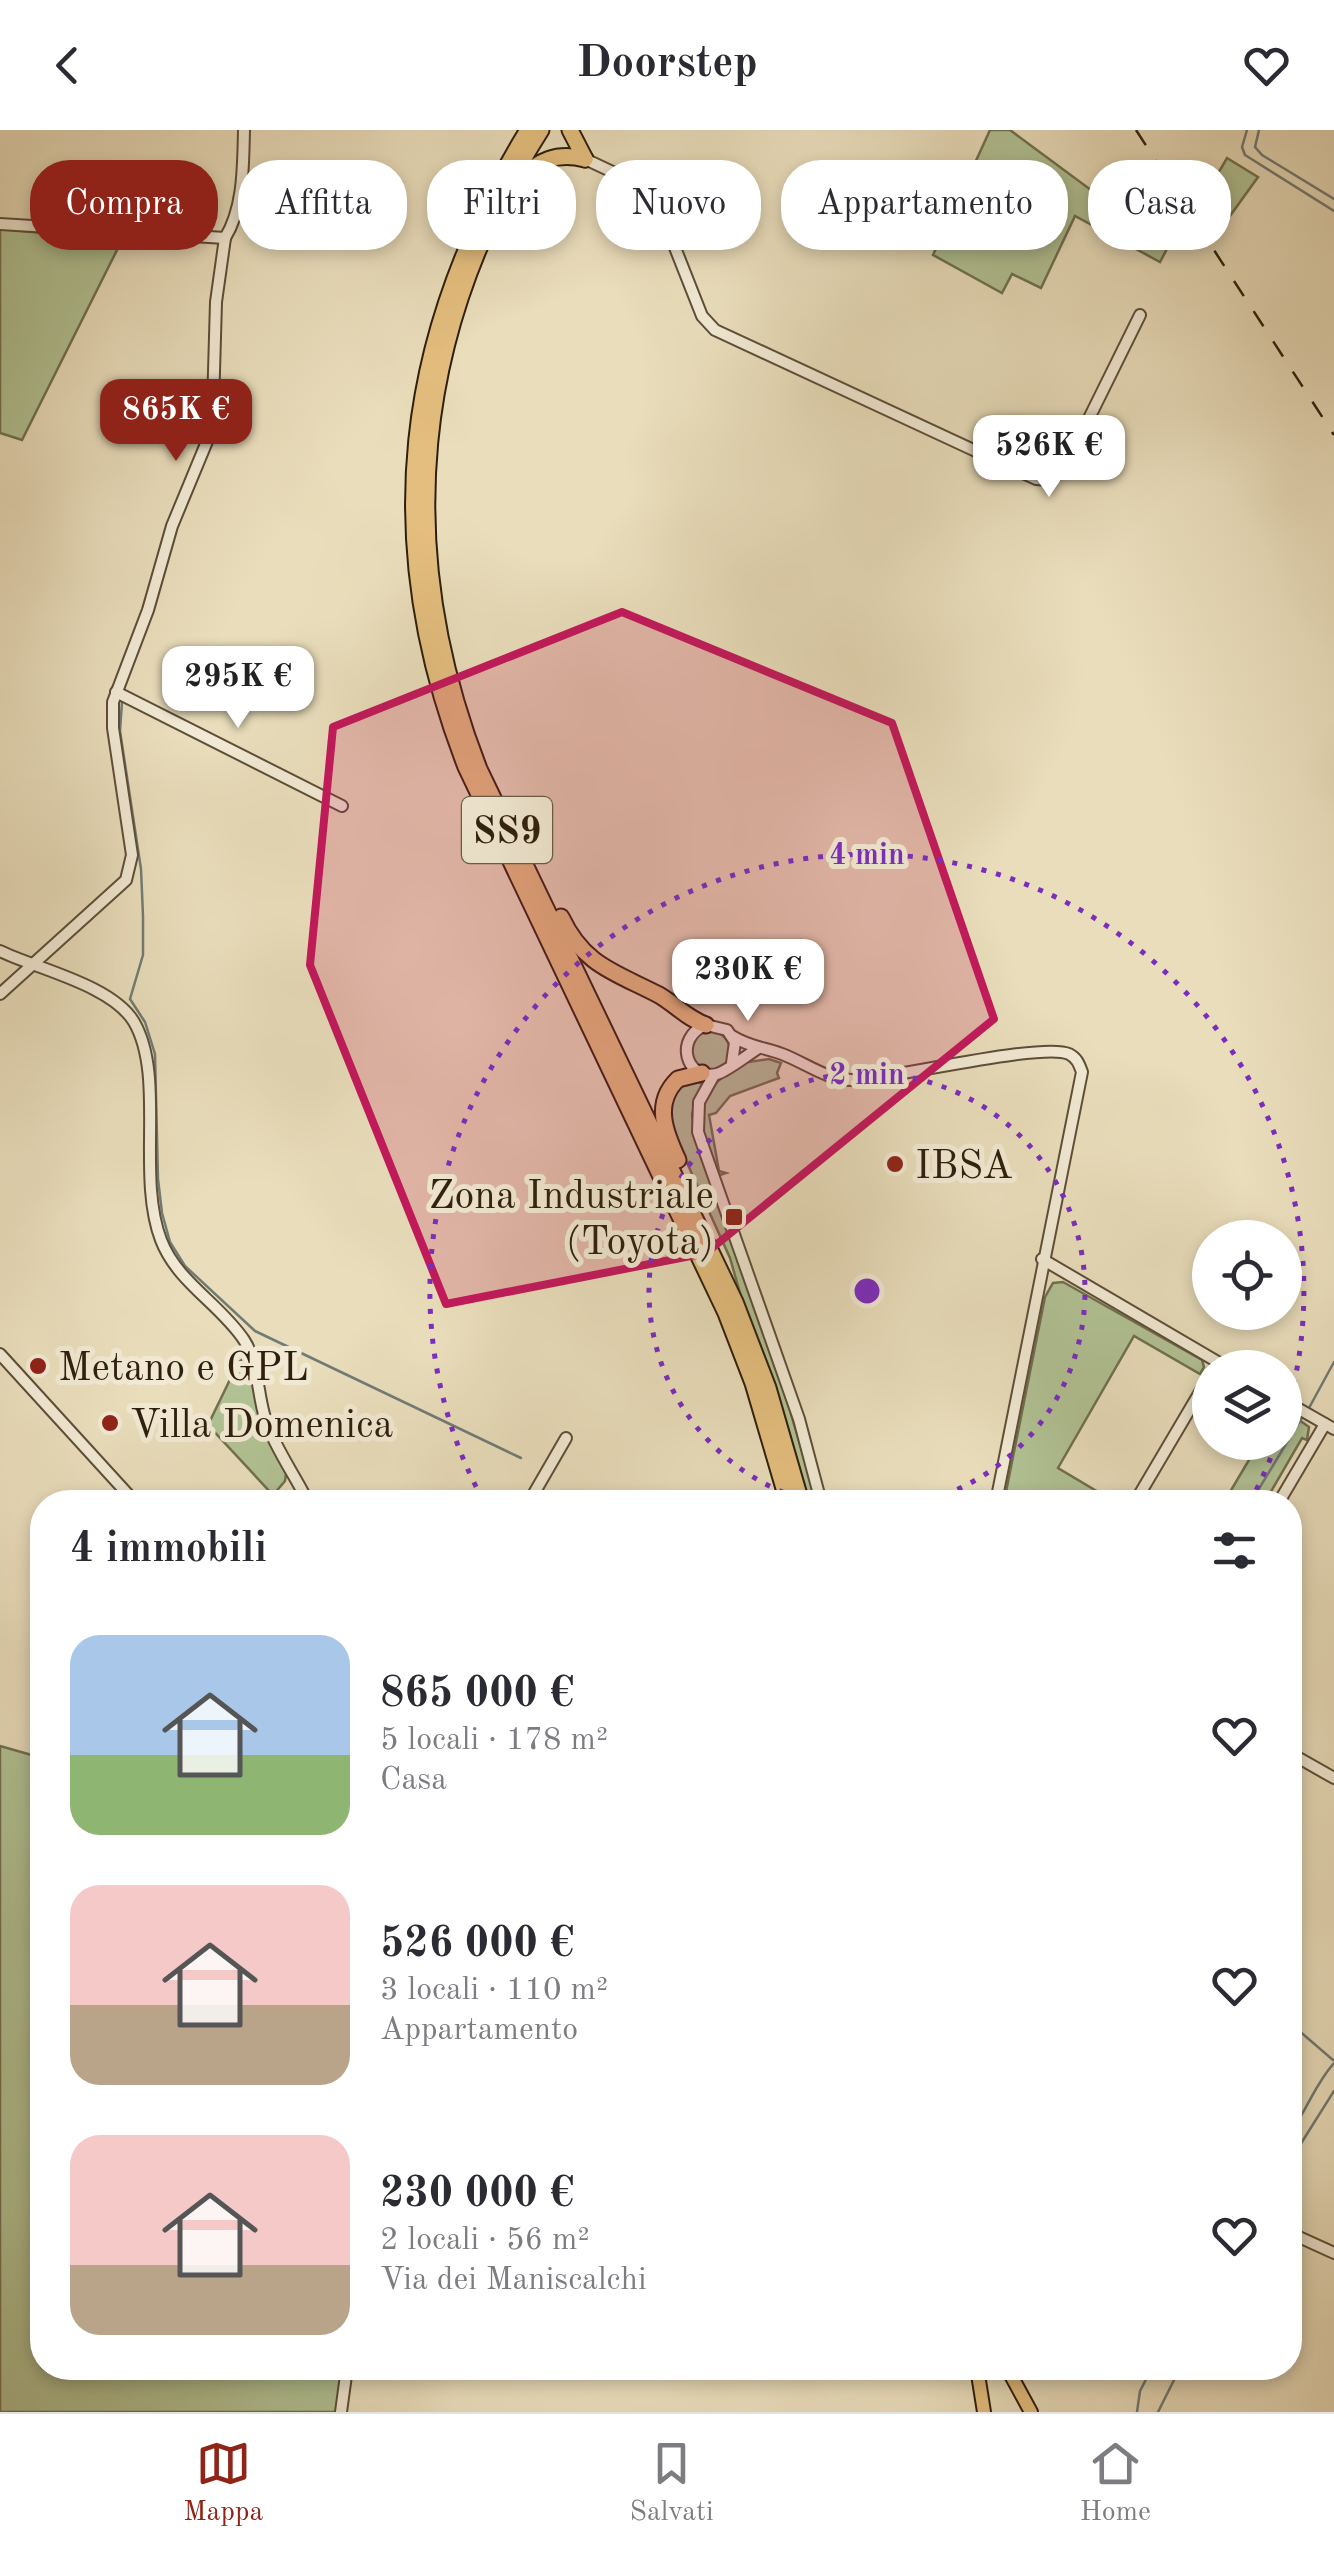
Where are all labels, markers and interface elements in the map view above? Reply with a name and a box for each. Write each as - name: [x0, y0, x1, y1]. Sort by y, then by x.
- icon: back: [40, 38, 95, 93]
- icon: heart: [1239, 38, 1294, 93]
- text: Doorstep: [576, 42, 758, 87]
- chip: Compra: [30, 160, 218, 250]
- chip: Affitta: [238, 160, 407, 250]
- chip: Filtri: [427, 160, 576, 250]
- chip: Nuovo: [596, 160, 761, 250]
- chip: Appartamento: [781, 160, 1068, 250]
- chip: Casa: [1088, 160, 1231, 250]
- pin: 865K €: [95, 379, 257, 464]
- text: 865K €: [122, 395, 230, 427]
- pin: 526K €: [968, 415, 1130, 500]
- text: 526K €: [995, 431, 1103, 463]
- pin: 295K €: [157, 646, 319, 731]
- text: 295K €: [184, 662, 292, 694]
- road number: SS9: [462, 797, 552, 863]
- text: 4 min: [829, 841, 905, 871]
- pin: 230K €: [667, 939, 829, 1024]
- text: 230K €: [694, 955, 802, 987]
- text: 2 min: [829, 1061, 905, 1091]
- place label: IBSA: [915, 1148, 1013, 1188]
- marker: IBSA: [884, 1153, 906, 1175]
- place label: Zona Industriale (Toyota): [428, 1178, 714, 1264]
- marker: Zona Industriale (Toyota): [723, 1206, 745, 1228]
- map controls: [1192, 1220, 1302, 1460]
- button: locate: [1192, 1220, 1302, 1330]
- centre of rings: [849, 1273, 885, 1309]
- place label: Metano e GPL: [58, 1350, 309, 1390]
- button: layers: [1192, 1350, 1302, 1460]
- marker: Metano e GPL: [27, 1355, 49, 1377]
- place label: Villa Domenica: [130, 1407, 394, 1447]
- marker: Villa Domenica: [99, 1412, 121, 1434]
- icon: filters: [1207, 1523, 1262, 1578]
- text: 4 immobili: [70, 1529, 267, 1571]
- text: 865 000 €: [380, 1674, 574, 1716]
- icon: home: [150, 1675, 270, 1795]
- icon: heart: [1207, 1708, 1262, 1763]
- text: 5 locali · 178 m²: [380, 1725, 608, 1757]
- text: Casa: [380, 1765, 447, 1797]
- text: 526 000 €: [380, 1924, 574, 1966]
- icon: home: [150, 1925, 270, 2045]
- icon: heart: [1207, 1958, 1262, 2013]
- text: 3 locali · 110 m²: [380, 1975, 608, 2007]
- text: Appartamento: [380, 2015, 578, 2047]
- text: 230 000 €: [380, 2174, 574, 2216]
- icon: home: [150, 2175, 270, 2295]
- icon: heart: [1207, 2208, 1262, 2263]
- text: 2 locali · 56 m²: [380, 2225, 590, 2257]
- text: Via dei Maniscalchi: [380, 2265, 647, 2297]
- tab: Mappa: [183, 2436, 263, 2531]
- tab: Salvati: [630, 2436, 713, 2531]
- tab: Home: [1080, 2436, 1151, 2531]

